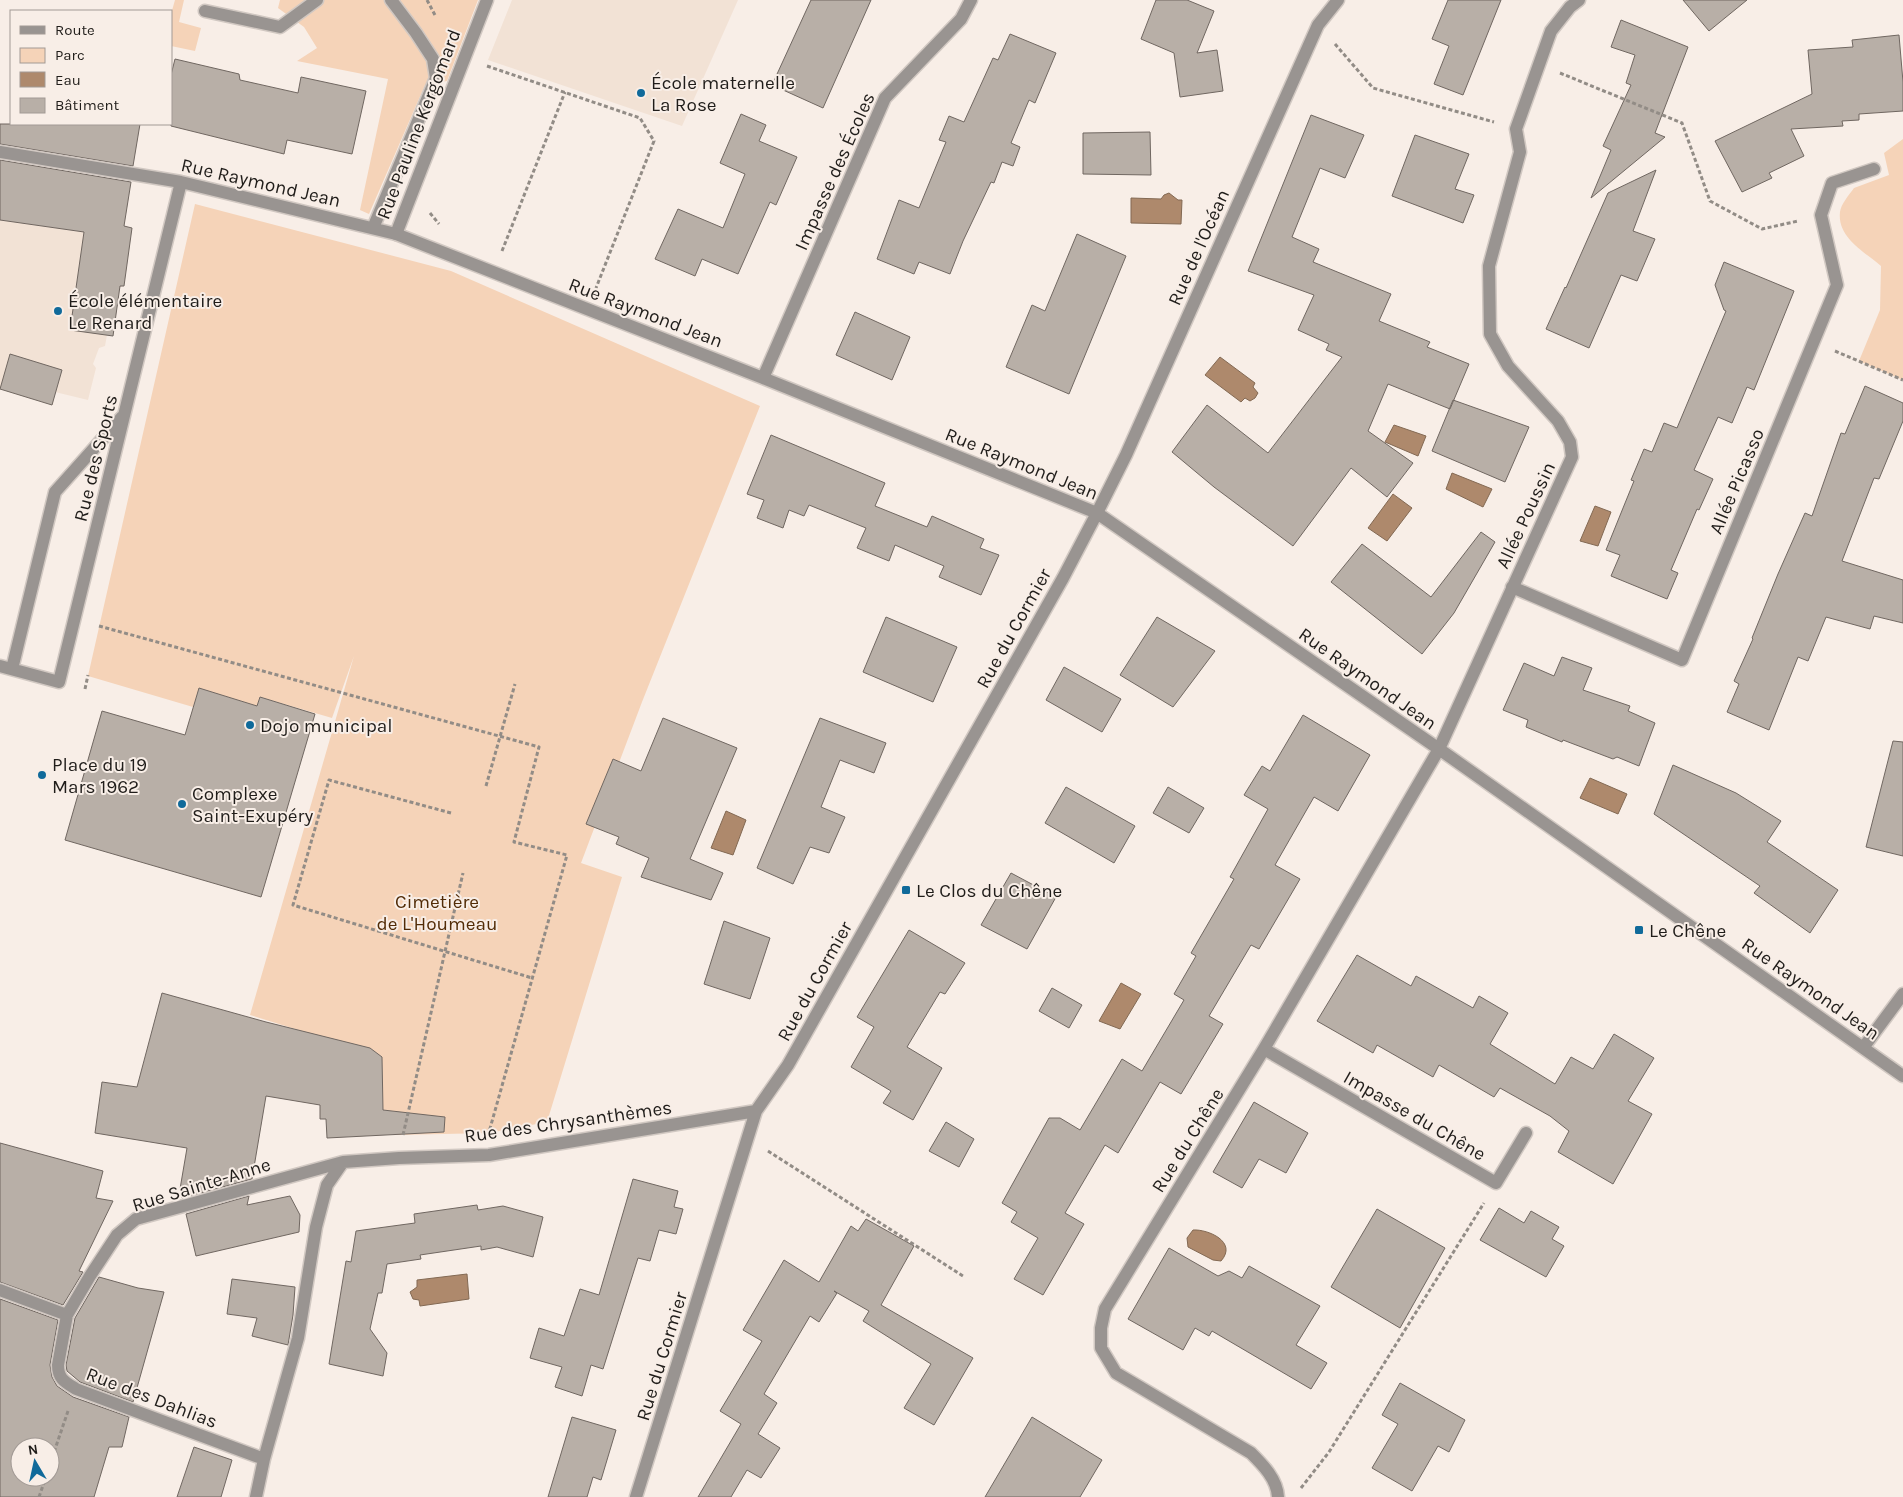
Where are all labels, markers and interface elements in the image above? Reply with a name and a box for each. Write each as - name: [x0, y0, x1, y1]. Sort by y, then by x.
- legend: [10, 10, 172, 125]
- text: Route: [55, 21, 95, 39]
- street label: Rue Pauline Kergomard: [372, 26, 465, 223]
- text: Parc: [55, 46, 85, 64]
- text: Eau: [55, 71, 81, 89]
- place label: École maternelle La Rose: [651, 71, 795, 116]
- marker: École maternelle La Rose: [635, 87, 647, 99]
- street label: Impasse des Écoles: [789, 89, 880, 254]
- text: Bâtiment: [55, 96, 119, 114]
- street label: Rue Raymond Jean: [179, 154, 343, 212]
- street label: Rue de l'Océan: [1164, 186, 1234, 309]
- street label: Rue Raymond Jean: [566, 273, 726, 352]
- place label: École élémentaire Le Renard: [68, 289, 222, 334]
- marker: École élémentaire Le Renard: [52, 305, 64, 317]
- street label: Rue des Sports: [70, 393, 122, 524]
- street label: Rue Raymond Jean: [942, 423, 1101, 505]
- street label: Allée Picasso: [1705, 425, 1769, 537]
- street label: Allée Poussin: [1492, 459, 1560, 572]
- street label: Rue du Cormier: [972, 565, 1056, 692]
- street label: Rue Raymond Jean: [1294, 623, 1441, 735]
- place label: Dojo municipal: [260, 715, 393, 737]
- marker: Dojo municipal: [244, 719, 256, 731]
- place label: Place du 19 Mars 1962: [52, 754, 147, 798]
- marker: Place du 19 Mars 1962: [36, 769, 48, 781]
- place label: Complexe Saint-Exupéry: [192, 783, 313, 827]
- marker: Complexe Saint-Exupéry: [176, 798, 188, 810]
- place label: Le Clos du Chêne: [916, 880, 1062, 902]
- marker: Le Clos du Chêne: [900, 884, 912, 896]
- park label: Cimetière de L'Houmeau: [376, 891, 498, 935]
- street label: Rue du Cormier: [773, 918, 857, 1045]
- place label: Le Chêne: [1649, 920, 1726, 942]
- marker: Le Chêne: [1633, 924, 1645, 936]
- street label: Rue Raymond Jean: [1737, 933, 1884, 1045]
- street label: Impasse du Chêne: [1340, 1066, 1489, 1165]
- street label: Rue du Chêne: [1147, 1084, 1229, 1197]
- street label: Rue des Chrysanthèmes: [463, 1097, 673, 1147]
- street label: Rue Sainte-Anne: [129, 1153, 273, 1216]
- street label: Rue du Cormier: [632, 1289, 692, 1423]
- street label: Rue des Dahlias: [83, 1363, 220, 1433]
- north arrow: [10, 1437, 60, 1487]
- text: N: [27, 1440, 39, 1459]

